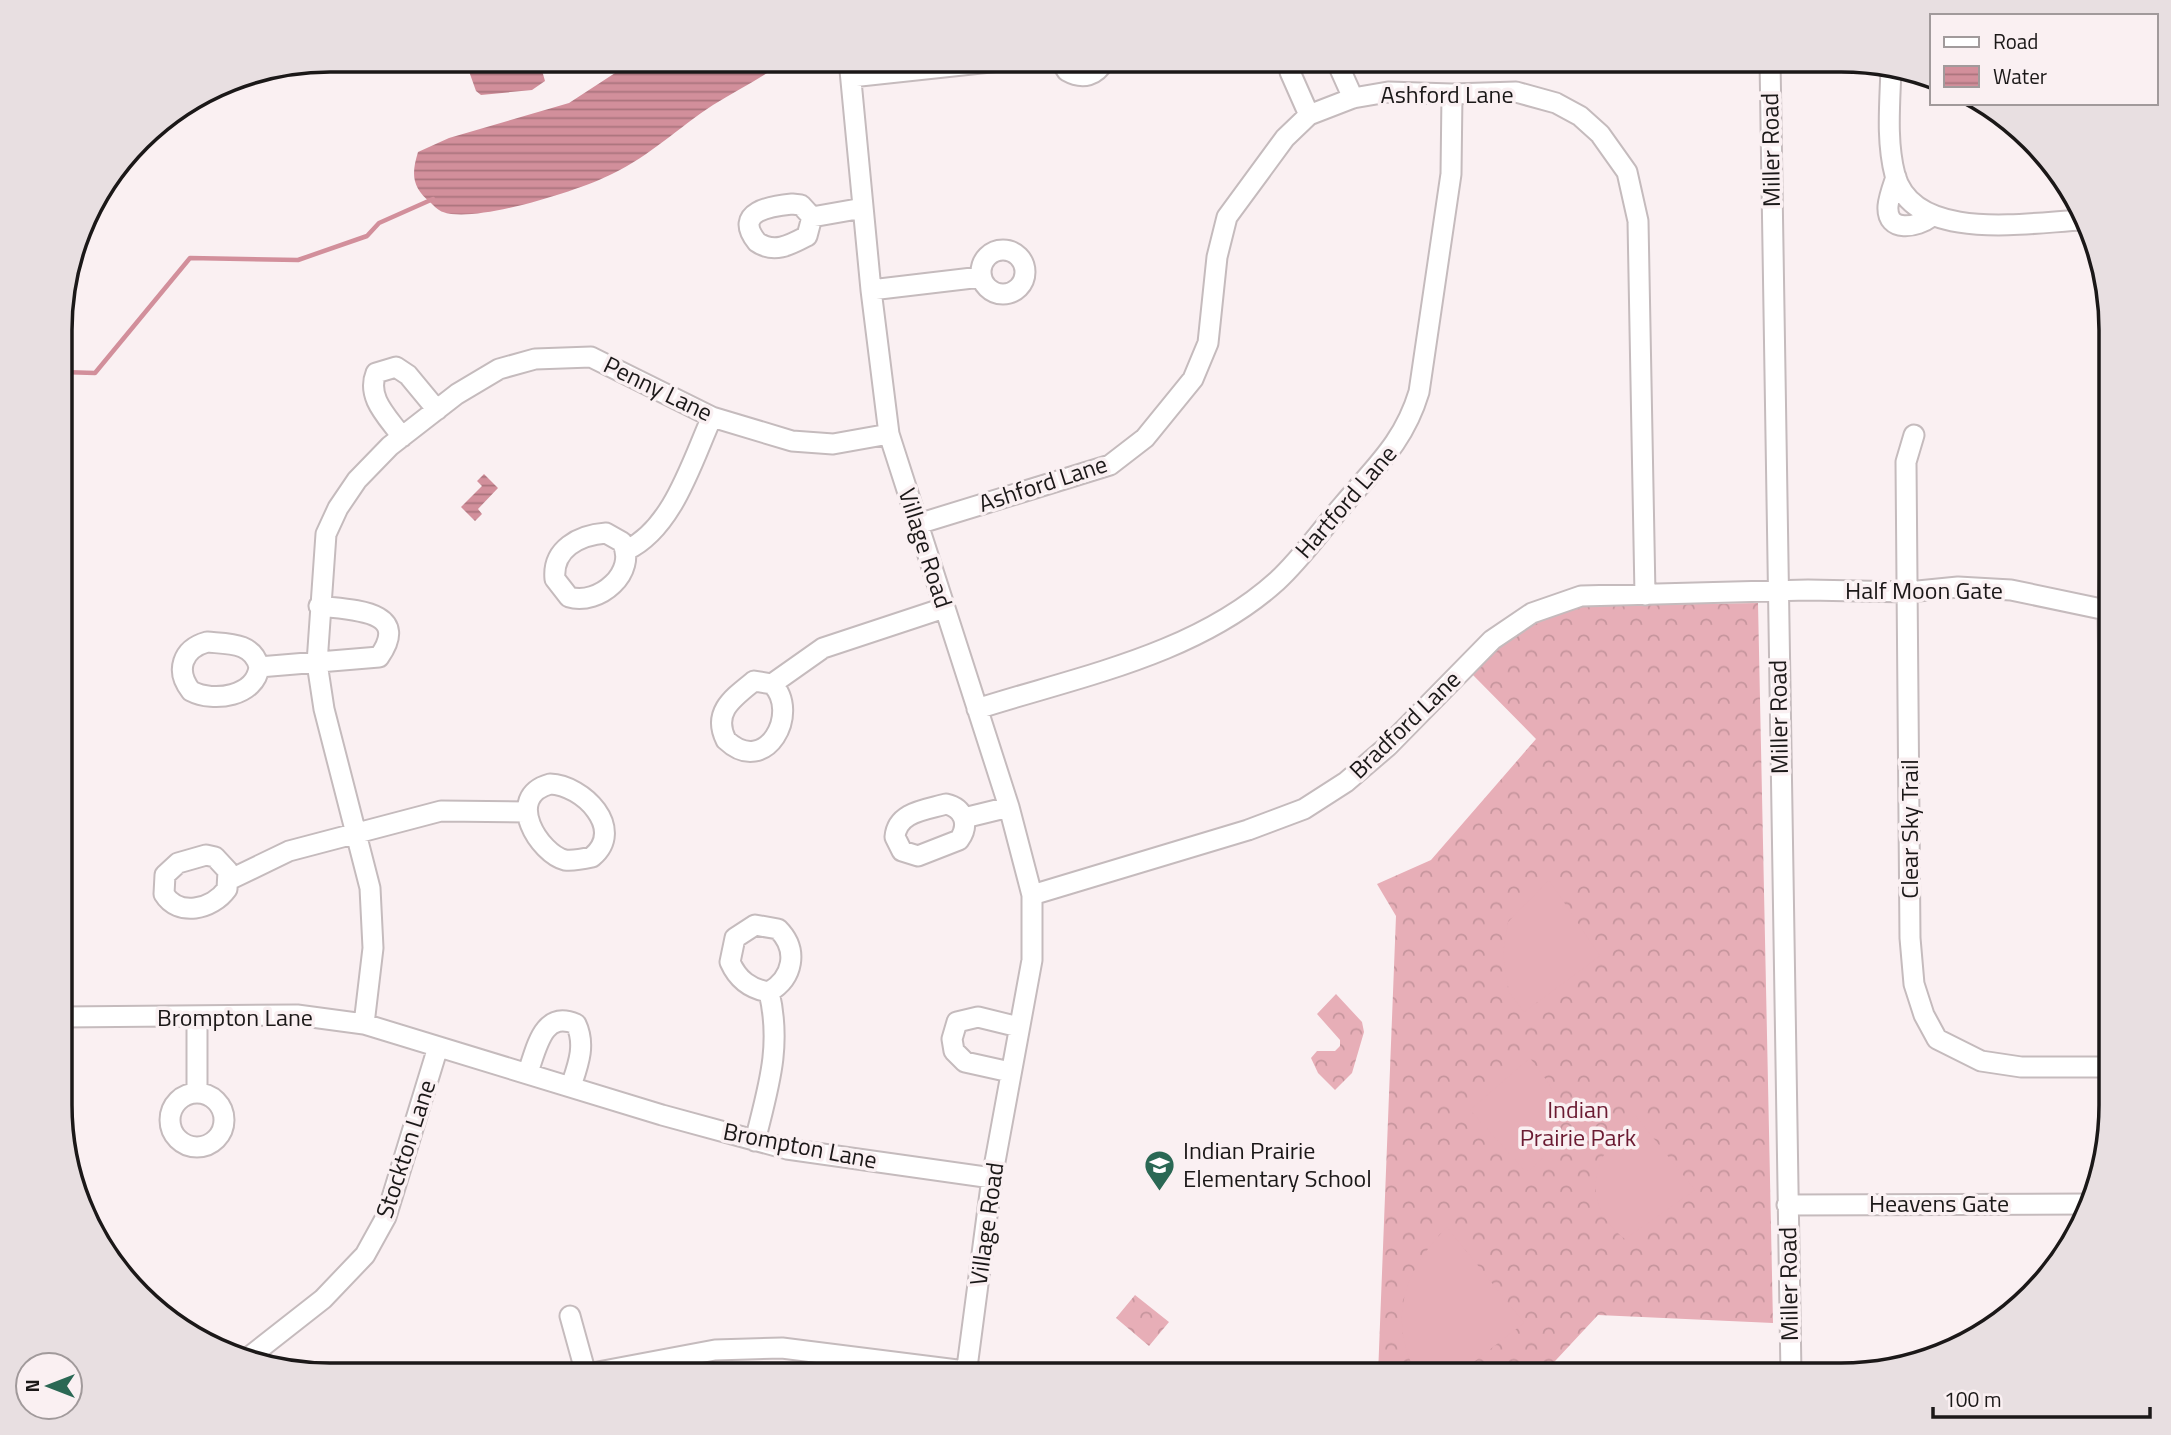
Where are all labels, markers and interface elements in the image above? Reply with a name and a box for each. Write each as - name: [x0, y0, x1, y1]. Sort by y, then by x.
- legend: [1930, 14, 2157, 105]
- text: Road: [1993, 25, 2038, 57]
- text: Water: [1993, 60, 2047, 92]
- street label: Ashford Lane: [1380, 76, 1514, 112]
- street label: Miller Road: [1751, 93, 1789, 207]
- street label: Penny Lane: [598, 346, 719, 430]
- street label: Hartford Lane: [1286, 437, 1405, 566]
- street label: Ashford Lane: [974, 445, 1112, 521]
- street label: Village Road: [890, 483, 962, 612]
- street label: Half Moon Gate: [1845, 572, 2003, 608]
- street label: Miller Road: [1759, 660, 1797, 774]
- street label: Bradford Lane: [1340, 662, 1468, 787]
- street label: Clear Sky Trail: [1891, 759, 1927, 899]
- street label: Brompton Lane: [157, 999, 313, 1035]
- street label: Stockton Lane: [366, 1075, 444, 1223]
- park label: Indian Prairie Park: [1520, 1091, 1637, 1155]
- street label: Brompton Lane: [720, 1112, 880, 1178]
- place label: Indian Prairie Elementary School: [1183, 1132, 1372, 1196]
- school or university icon: Indian Prairie Elementary School: [1143, 1148, 1177, 1192]
- street label: Village Road: [960, 1160, 1012, 1288]
- street label: Heavens Gate: [1869, 1185, 2009, 1221]
- street label: Miller Road: [1769, 1227, 1807, 1341]
- north arrow: [14, 1351, 84, 1421]
- scale bar: [1933, 1376, 2150, 1420]
- text: N: [17, 1379, 46, 1393]
- text: 100 m: [1944, 1383, 2001, 1415]

